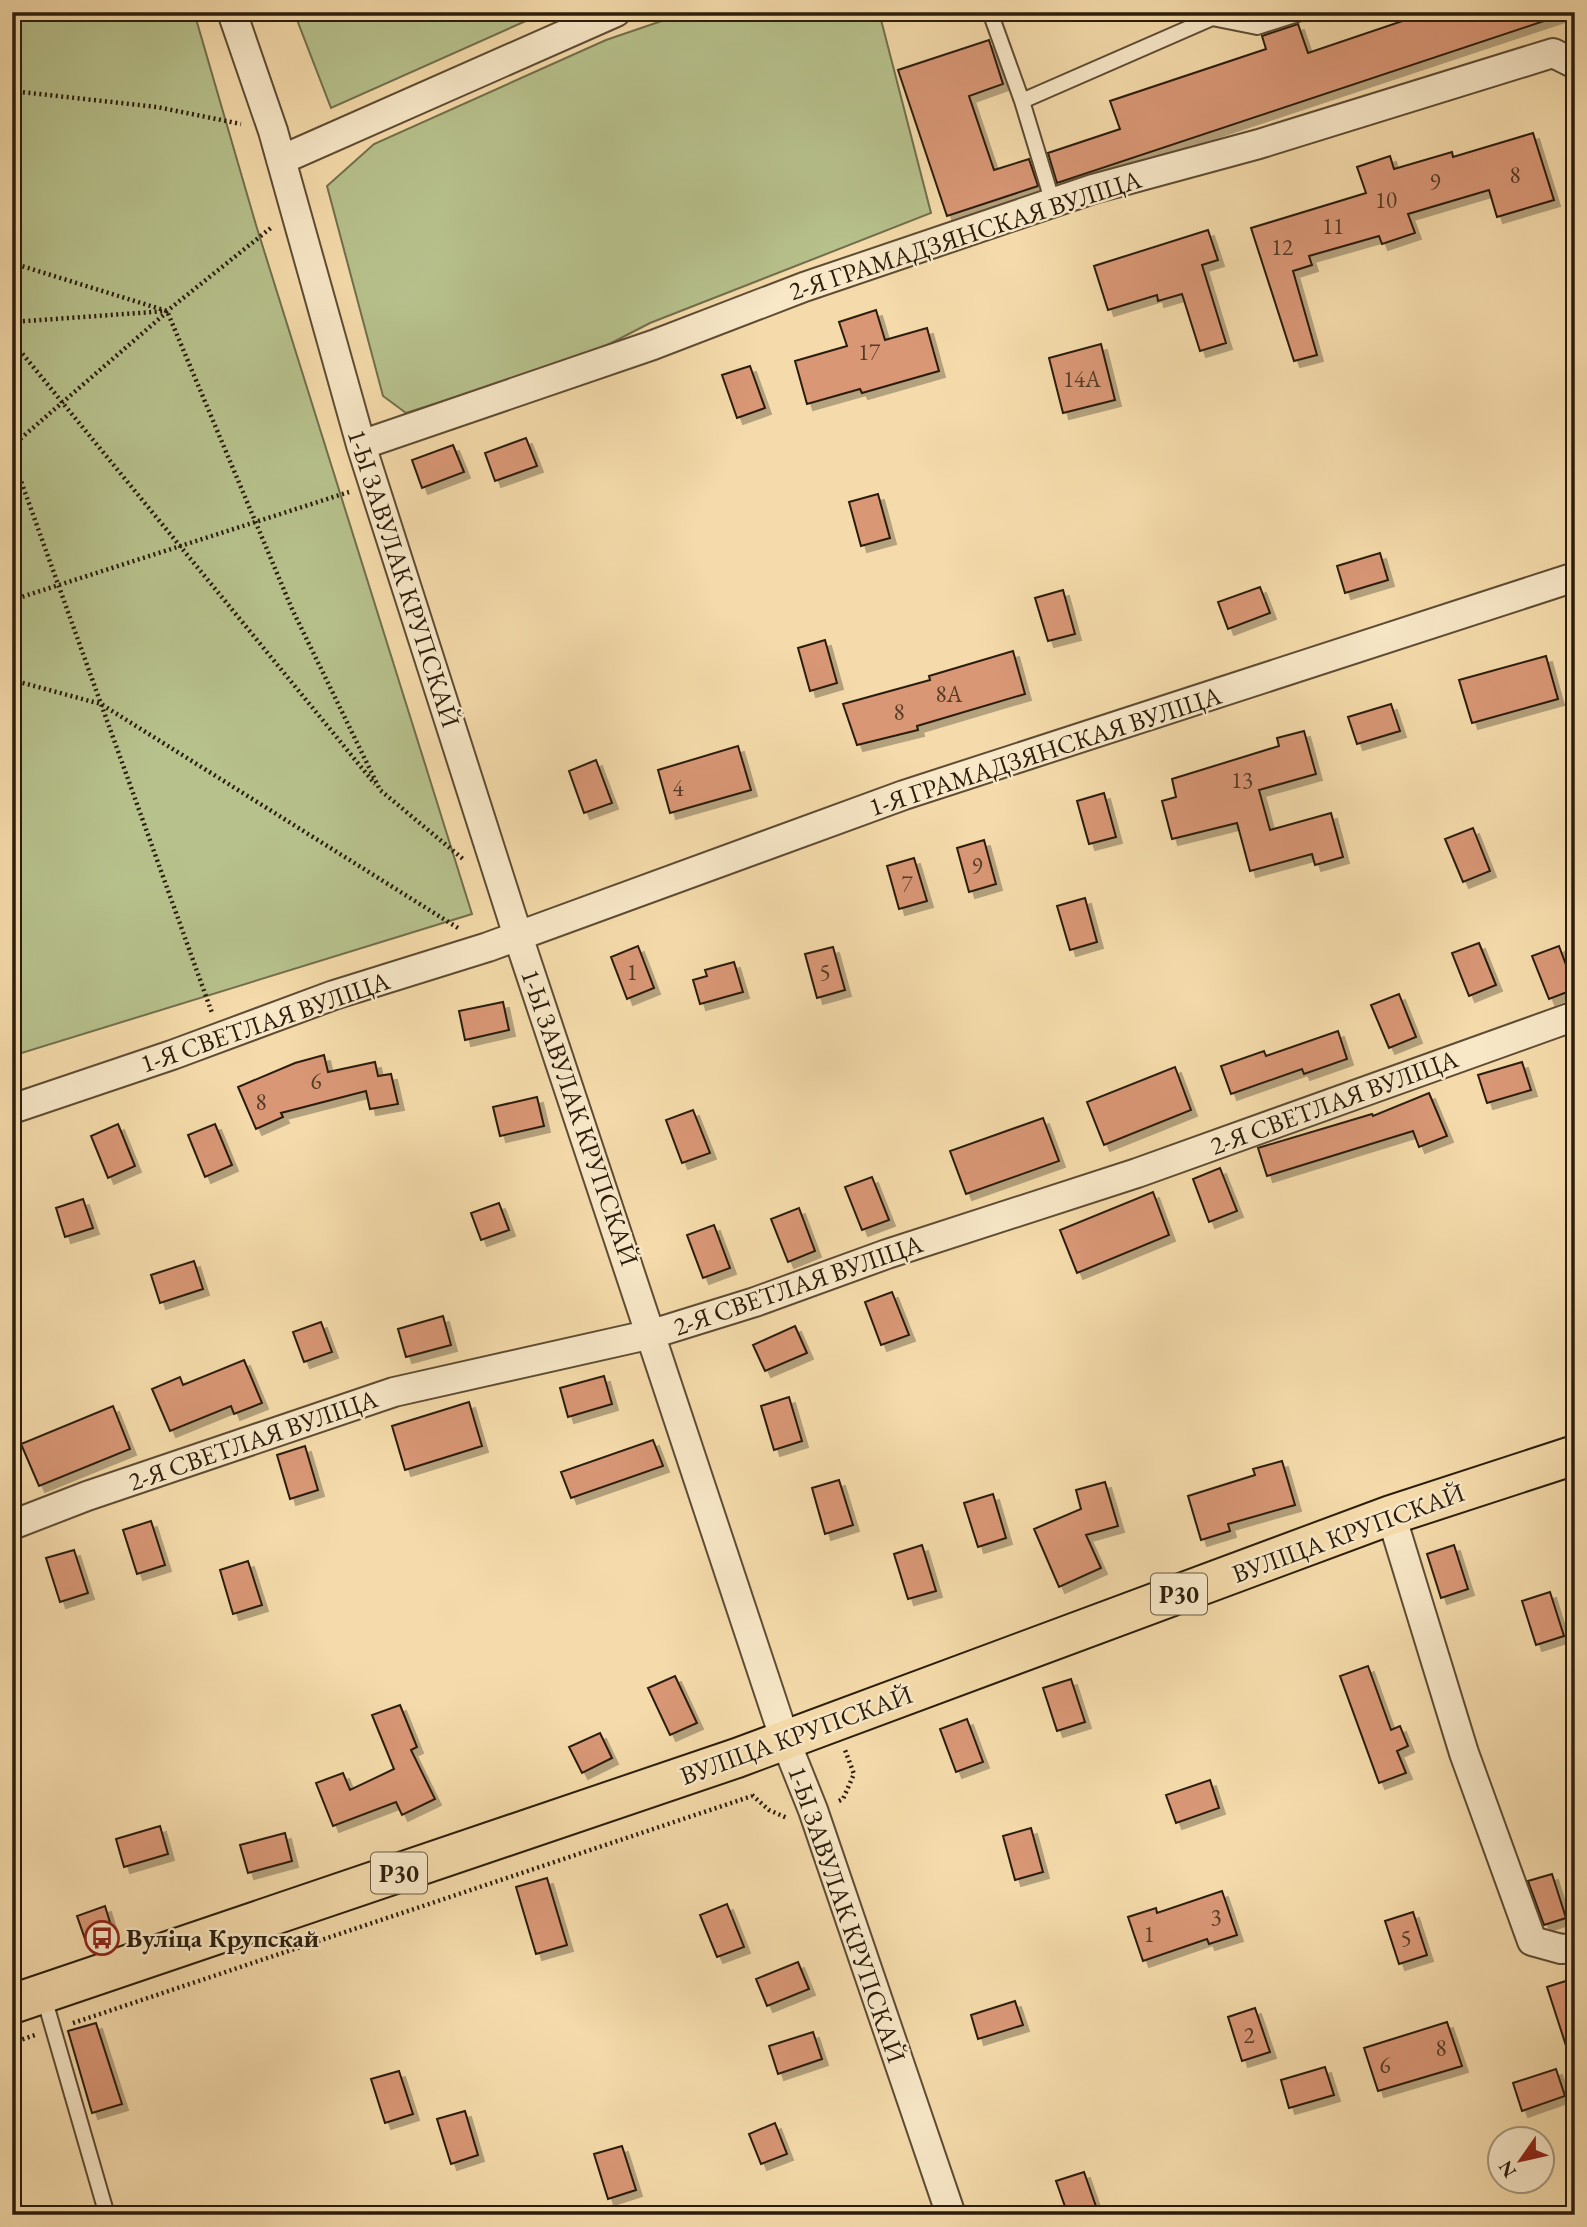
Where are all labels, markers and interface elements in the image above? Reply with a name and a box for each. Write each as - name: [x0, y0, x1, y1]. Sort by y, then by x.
- house number: 8: [1509, 160, 1521, 190]
- street label: 2-Я ГРАМАДЗЯНСКАЯ ВУЛІЦА: [784, 162, 1146, 308]
- house number: 9: [1429, 167, 1441, 197]
- house number: 10: [1375, 185, 1397, 215]
- house number: 11: [1322, 211, 1344, 241]
- house number: 12: [1271, 232, 1293, 262]
- house number: 17: [858, 337, 881, 367]
- house number: 14А: [1063, 364, 1102, 394]
- street label: 1-Ы ЗАВУЛАК КРУПСКАЙ: [340, 425, 468, 731]
- street label: 1-Я ГРАМАДЗЯНСКАЯ ВУЛІЦА: [864, 678, 1226, 824]
- house number: 8А: [936, 679, 964, 709]
- house number: 8: [893, 697, 905, 727]
- house number: 13: [1231, 765, 1253, 795]
- house number: 4: [672, 773, 684, 803]
- house number: 9: [971, 851, 983, 881]
- house number: 7: [901, 869, 913, 899]
- house number: 1: [626, 957, 638, 987]
- house number: 5: [819, 957, 831, 987]
- street label: 1-Я СВЕТЛАЯ ВУЛІЦА: [136, 963, 395, 1081]
- street label: 1-Ы ЗАВУЛАК КРУПСКАЙ: [513, 964, 647, 1270]
- street label: 2-Я СВЕТЛАЯ ВУЛІЦА: [1205, 1041, 1464, 1163]
- house number: 6: [310, 1066, 322, 1096]
- house number: 8: [255, 1087, 267, 1117]
- street label: 2-Я СВЕТЛАЯ ВУЛІЦА: [669, 1226, 928, 1344]
- street label: 2-Я СВЕТЛАЯ ВУЛІЦА: [124, 1381, 383, 1499]
- street label: ВУЛІЦА КРУПСКАЙ: [1227, 1475, 1469, 1591]
- road number: Р30: [1151, 1574, 1207, 1614]
- street label: ВУЛІЦА КРУПСКАЙ: [675, 1677, 917, 1793]
- street label: 1-Ы ЗАВУЛАК КРУПСКАЙ: [780, 1761, 914, 2067]
- road number: Р30: [371, 1852, 427, 1894]
- house number: 3: [1210, 1902, 1222, 1932]
- bus stop icon: Вуліца Крупскай: [83, 1919, 121, 1957]
- house number: 1: [1143, 1919, 1155, 1949]
- place label: Вуліца Крупскай: [126, 1921, 319, 1955]
- house number: 5: [1400, 1923, 1412, 1953]
- house number: 2: [1243, 2020, 1255, 2050]
- house number: 8: [1435, 2033, 1447, 2063]
- house number: 6: [1379, 2050, 1391, 2080]
- north arrow: [1486, 2126, 1556, 2196]
- text: N: [1492, 2155, 1522, 2183]

